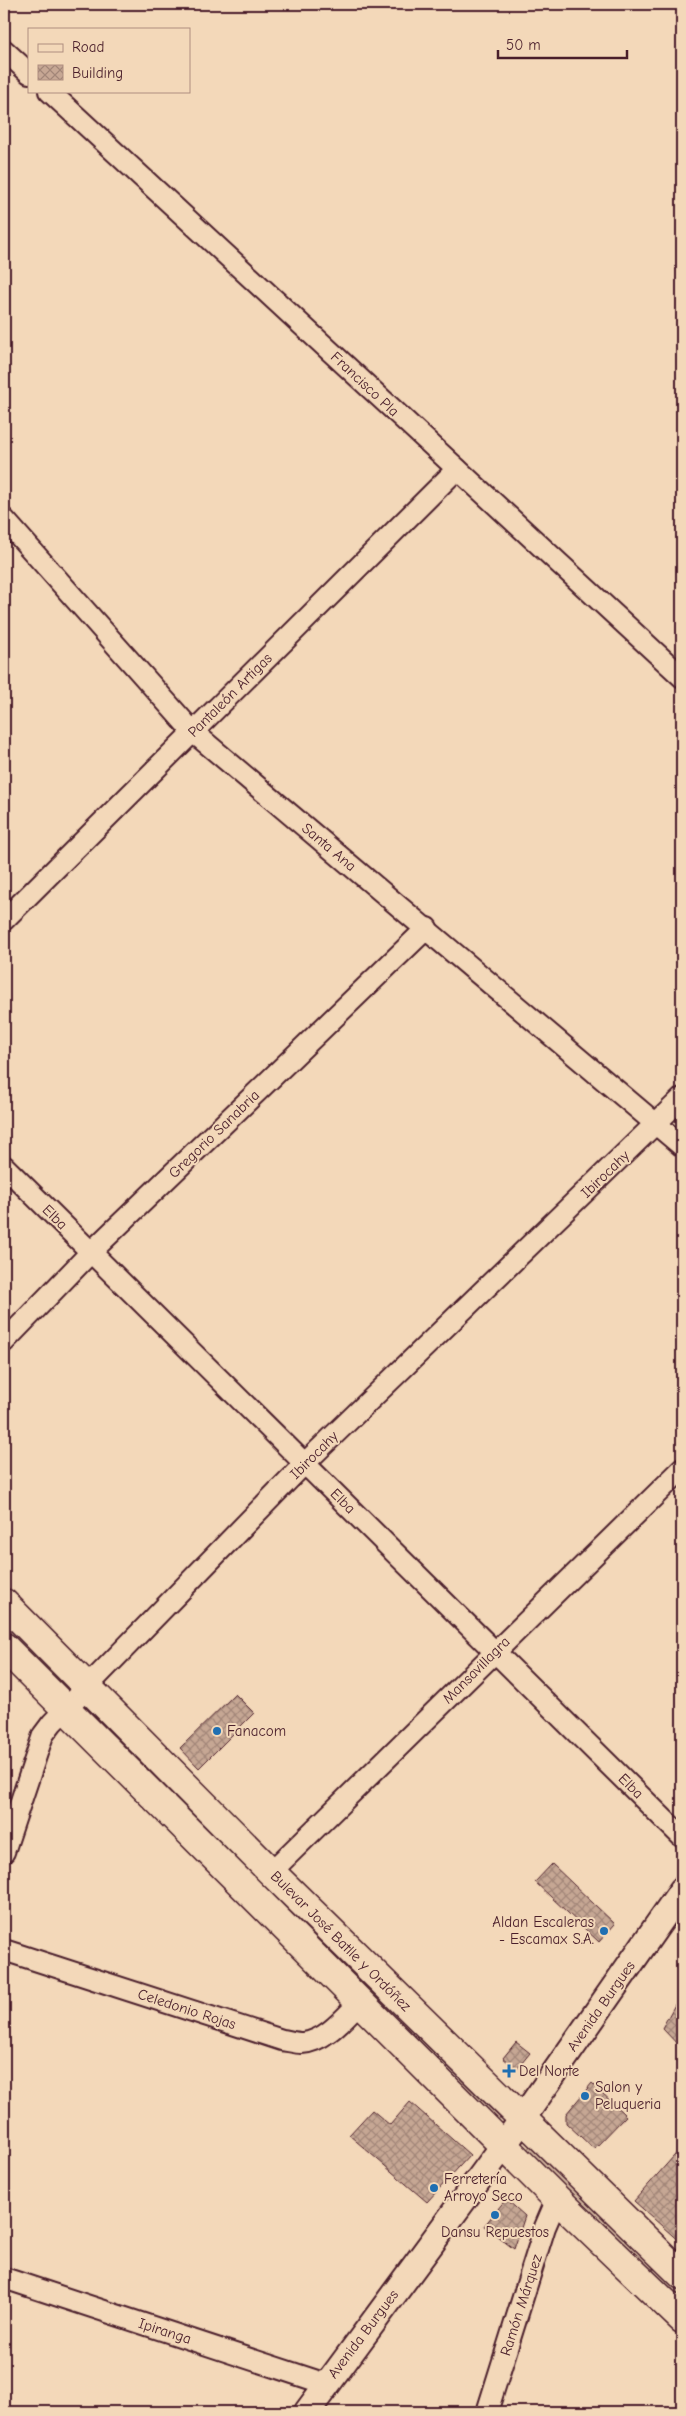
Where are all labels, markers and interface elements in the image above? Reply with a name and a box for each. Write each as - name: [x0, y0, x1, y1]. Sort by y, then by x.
- legend: [28, 28, 190, 92]
- scale bar: [498, 28, 627, 60]
- text: 50 m: [506, 36, 541, 54]
- text: Road: [72, 38, 104, 56]
- text: Building: [72, 64, 123, 82]
- street label: Francisco Pla: [327, 348, 403, 420]
- street label: Pantaleón Artigas: [184, 649, 276, 741]
- street label: Santa Ana: [298, 819, 360, 875]
- street label: Gregorio Sanabria: [165, 1086, 263, 1182]
- street label: Ibirocahy: [577, 1146, 633, 1202]
- street label: Elba: [39, 1201, 71, 1233]
- street label: Ibirocahy: [286, 1427, 342, 1483]
- street label: Elba: [327, 1485, 359, 1517]
- street label: Mansavillagra: [439, 1633, 513, 1707]
- place label: Fanacom: [227, 1722, 286, 1740]
- marker: Fanacom: [211, 1725, 223, 1737]
- street label: Elba: [615, 1770, 647, 1802]
- street label: Bulevar José Batlle y Ordóñez: [267, 1867, 415, 2015]
- place label: Aldan Escaleras - Escamax S.A.: [492, 1913, 594, 1948]
- marker: Aldan Escaleras - Escamax S.A.: [598, 1925, 610, 1937]
- street label: Avenida Burgues: [563, 1957, 639, 2055]
- street label: Celedonio Rojas: [136, 1985, 238, 2033]
- place label: Del Norte: [519, 2062, 580, 2080]
- marker: Del Norte: [503, 2065, 515, 2077]
- place label: Salon y Peluqueria: [595, 2078, 661, 2113]
- marker: Salon y Peluqueria: [579, 2090, 591, 2102]
- place label: Ferretería Arroyo Seco: [444, 2170, 523, 2205]
- marker: Ferretería Arroyo Seco: [428, 2182, 440, 2194]
- marker: Dansu Repuestos: [489, 2209, 501, 2221]
- place label: Dansu Repuestos: [441, 2223, 549, 2241]
- street label: Ramón Márquez: [496, 2252, 546, 2358]
- street label: Avenida Burgues: [324, 2286, 402, 2382]
- street label: Ipiranga: [136, 2314, 194, 2348]

